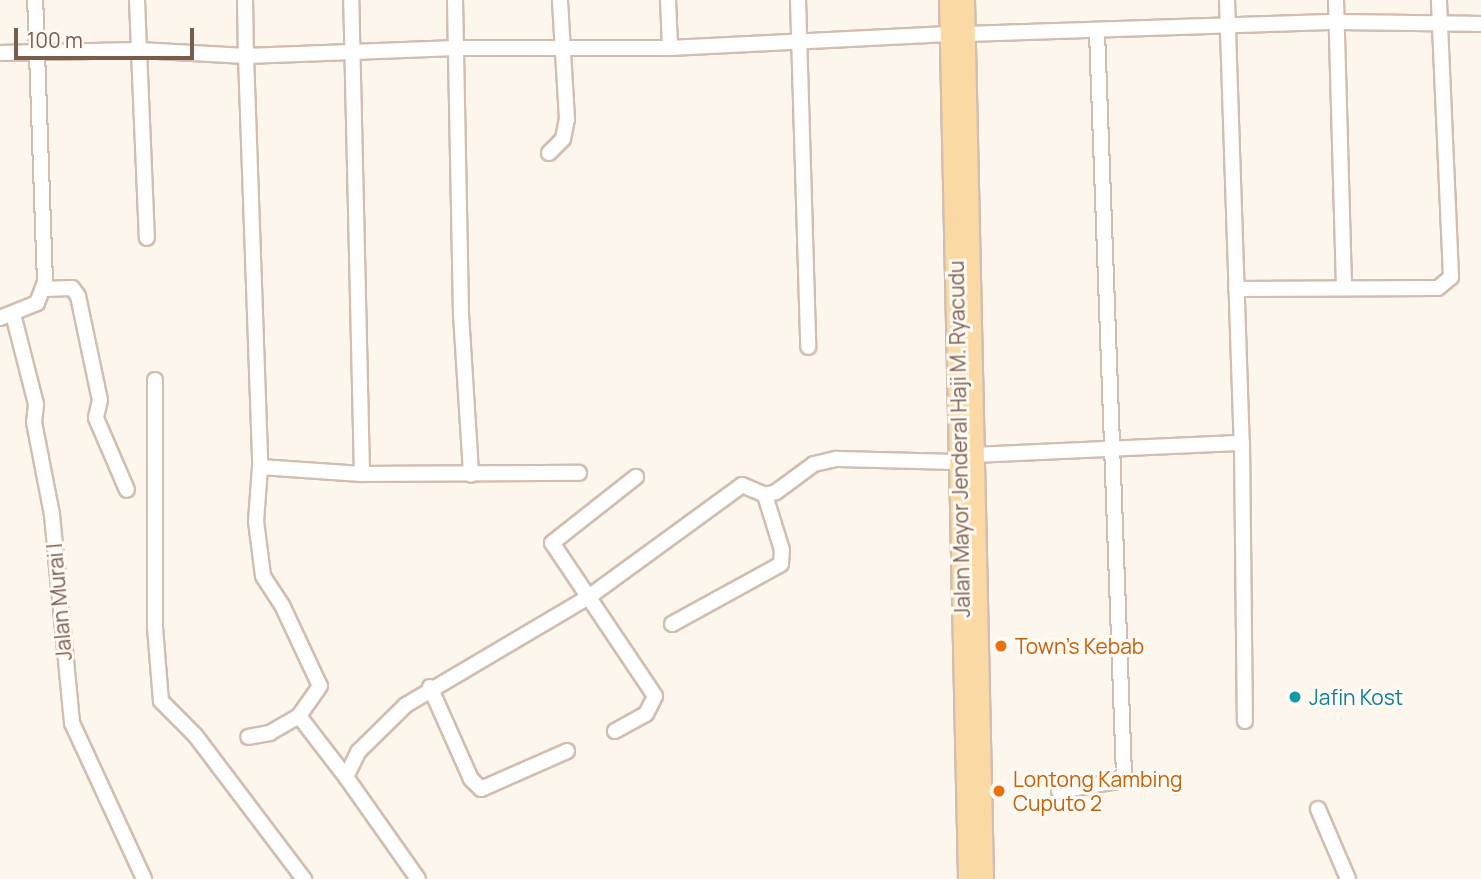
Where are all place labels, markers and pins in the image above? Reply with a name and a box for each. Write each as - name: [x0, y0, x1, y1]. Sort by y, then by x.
- place label: Town's Kebab: [1015, 633, 1144, 659]
- marker: Town's Kebab: [993, 638, 1009, 654]
- place label: Jafin Kost: [1309, 684, 1403, 710]
- marker: Jafin Kost: [1287, 689, 1303, 705]
- place label: Lontong Kambing Cuputo 2: [1013, 766, 1182, 816]
- marker: Lontong Kambing Cuputo 2: [991, 783, 1007, 799]

